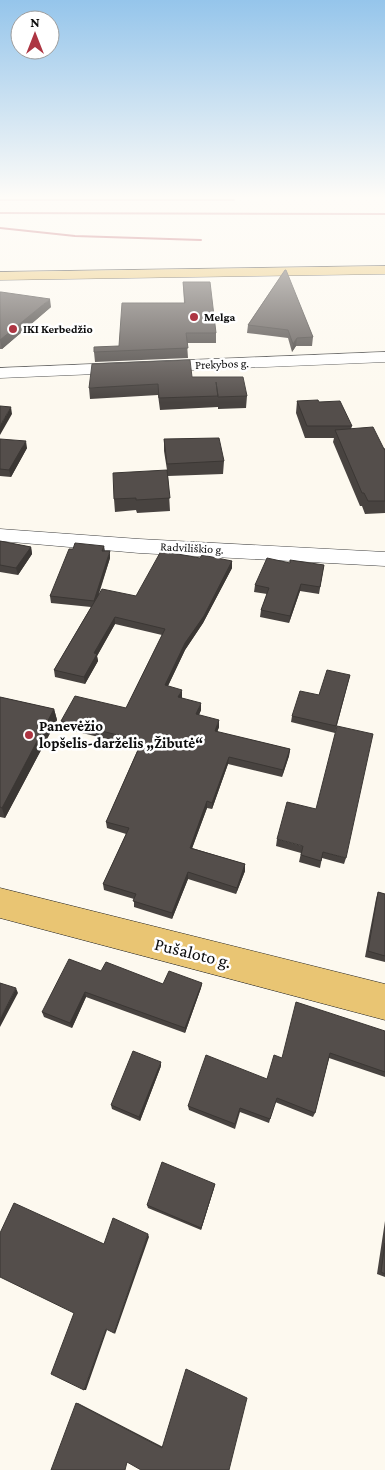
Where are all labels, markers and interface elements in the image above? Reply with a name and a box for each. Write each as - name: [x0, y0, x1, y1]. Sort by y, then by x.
- north arrow: [10, 10, 60, 60]
- text: N: [30, 14, 40, 30]
- place label: Melga: [204, 310, 236, 324]
- marker: Melga: [188, 311, 200, 323]
- place label: IKI Kerbedžio: [23, 322, 93, 336]
- marker: IKI Kerbedžio: [7, 323, 19, 335]
- street label: Prekybos g.: [195, 356, 249, 372]
- street label: Radviliškio g.: [160, 539, 224, 557]
- place label: Panevėžio lopšelis-darželis „Žibutė“: [39, 718, 203, 751]
- marker: Panevėžio lopšelis-darželis „Žibutė“: [23, 729, 35, 741]
- street label: Pušaloto g.: [153, 934, 233, 972]

